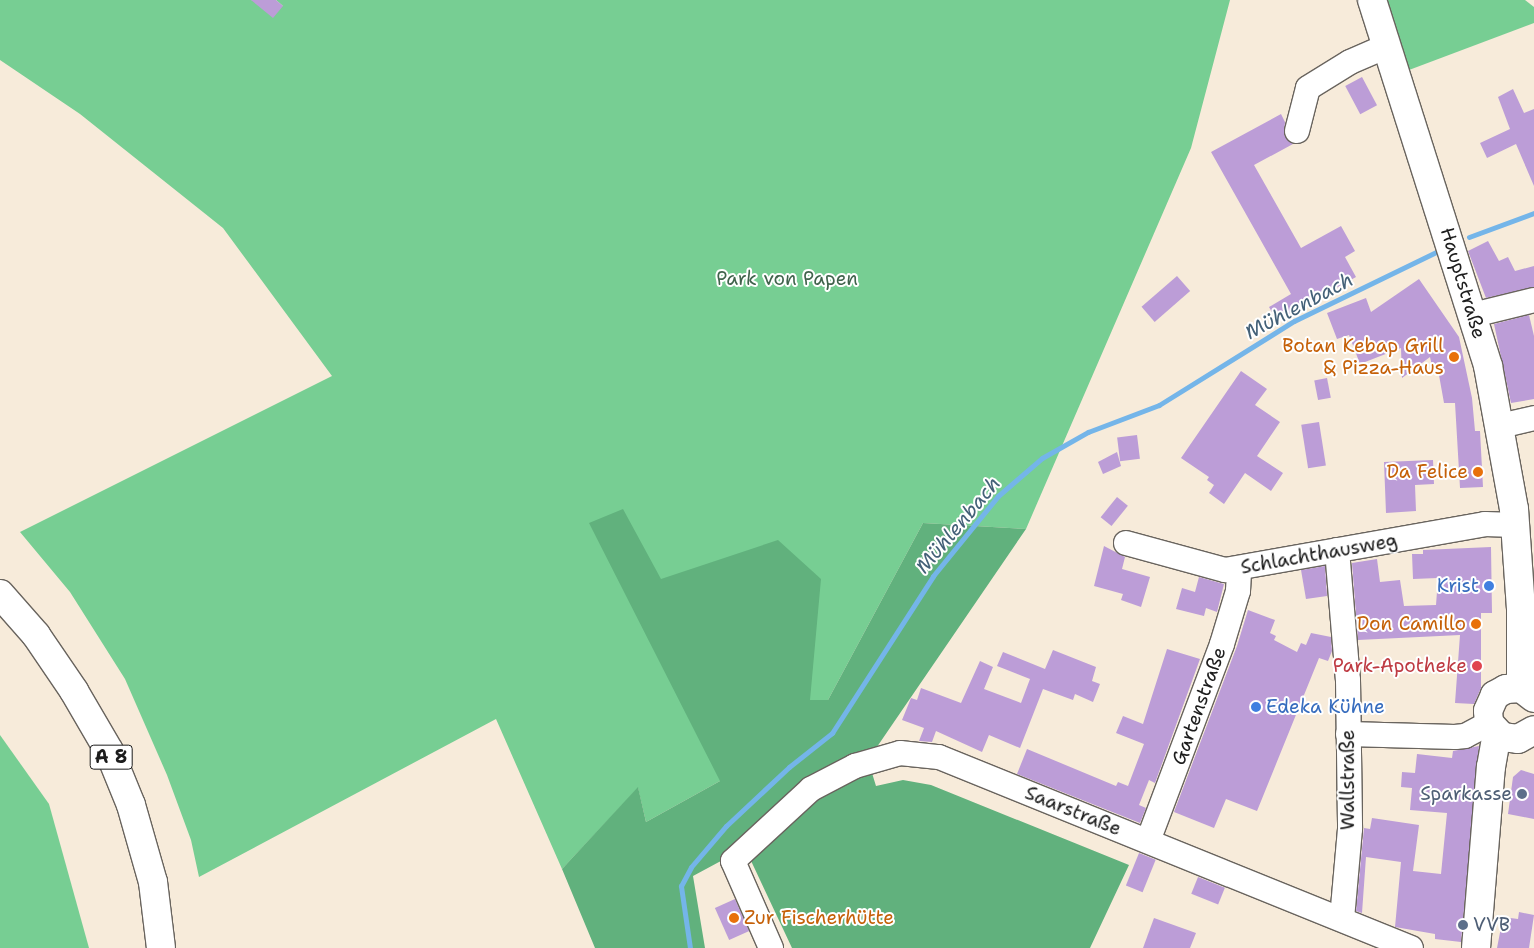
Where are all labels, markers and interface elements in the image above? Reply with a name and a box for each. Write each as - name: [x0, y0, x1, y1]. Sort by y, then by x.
- street label: Hauptstraße: [1435, 225, 1491, 341]
- water label: Mühlenbach: [1241, 267, 1357, 345]
- park label: Park von Papen: [716, 268, 858, 290]
- place label: Botan Kebap Grill & Pizza-Haus: [1282, 335, 1444, 379]
- marker: Botan Kebap Grill & Pizza-Haus: [1448, 351, 1460, 363]
- place label: Da Felice: [1387, 461, 1468, 483]
- marker: Da Felice: [1472, 466, 1484, 478]
- water label: Mühlenbach: [910, 472, 1006, 578]
- street label: Schlachthausweg: [1239, 529, 1399, 579]
- place label: Krist: [1437, 575, 1479, 597]
- marker: Krist: [1483, 580, 1495, 592]
- place label: Don Camillo: [1357, 613, 1466, 635]
- marker: Don Camillo: [1470, 618, 1482, 630]
- street label: Gartenstraße: [1167, 644, 1231, 768]
- place label: Park-Apotheke: [1333, 655, 1467, 677]
- marker: Park-Apotheke: [1471, 660, 1483, 672]
- place label: Edeka Kühne: [1266, 696, 1385, 718]
- marker: Edeka Kühne: [1250, 701, 1262, 713]
- street label: Wallstraße: [1337, 730, 1359, 830]
- road number: A 8: [88, 742, 134, 772]
- street label: Saarstraße: [1022, 781, 1124, 841]
- place label: Sparkasse: [1420, 783, 1512, 805]
- marker: Sparkasse: [1516, 788, 1528, 800]
- place label: Zur Fischerhütte: [744, 907, 894, 929]
- marker: Zur Fischerhütte: [728, 912, 740, 924]
- place label: VVB: [1473, 914, 1510, 936]
- marker: VVB: [1457, 919, 1469, 931]

